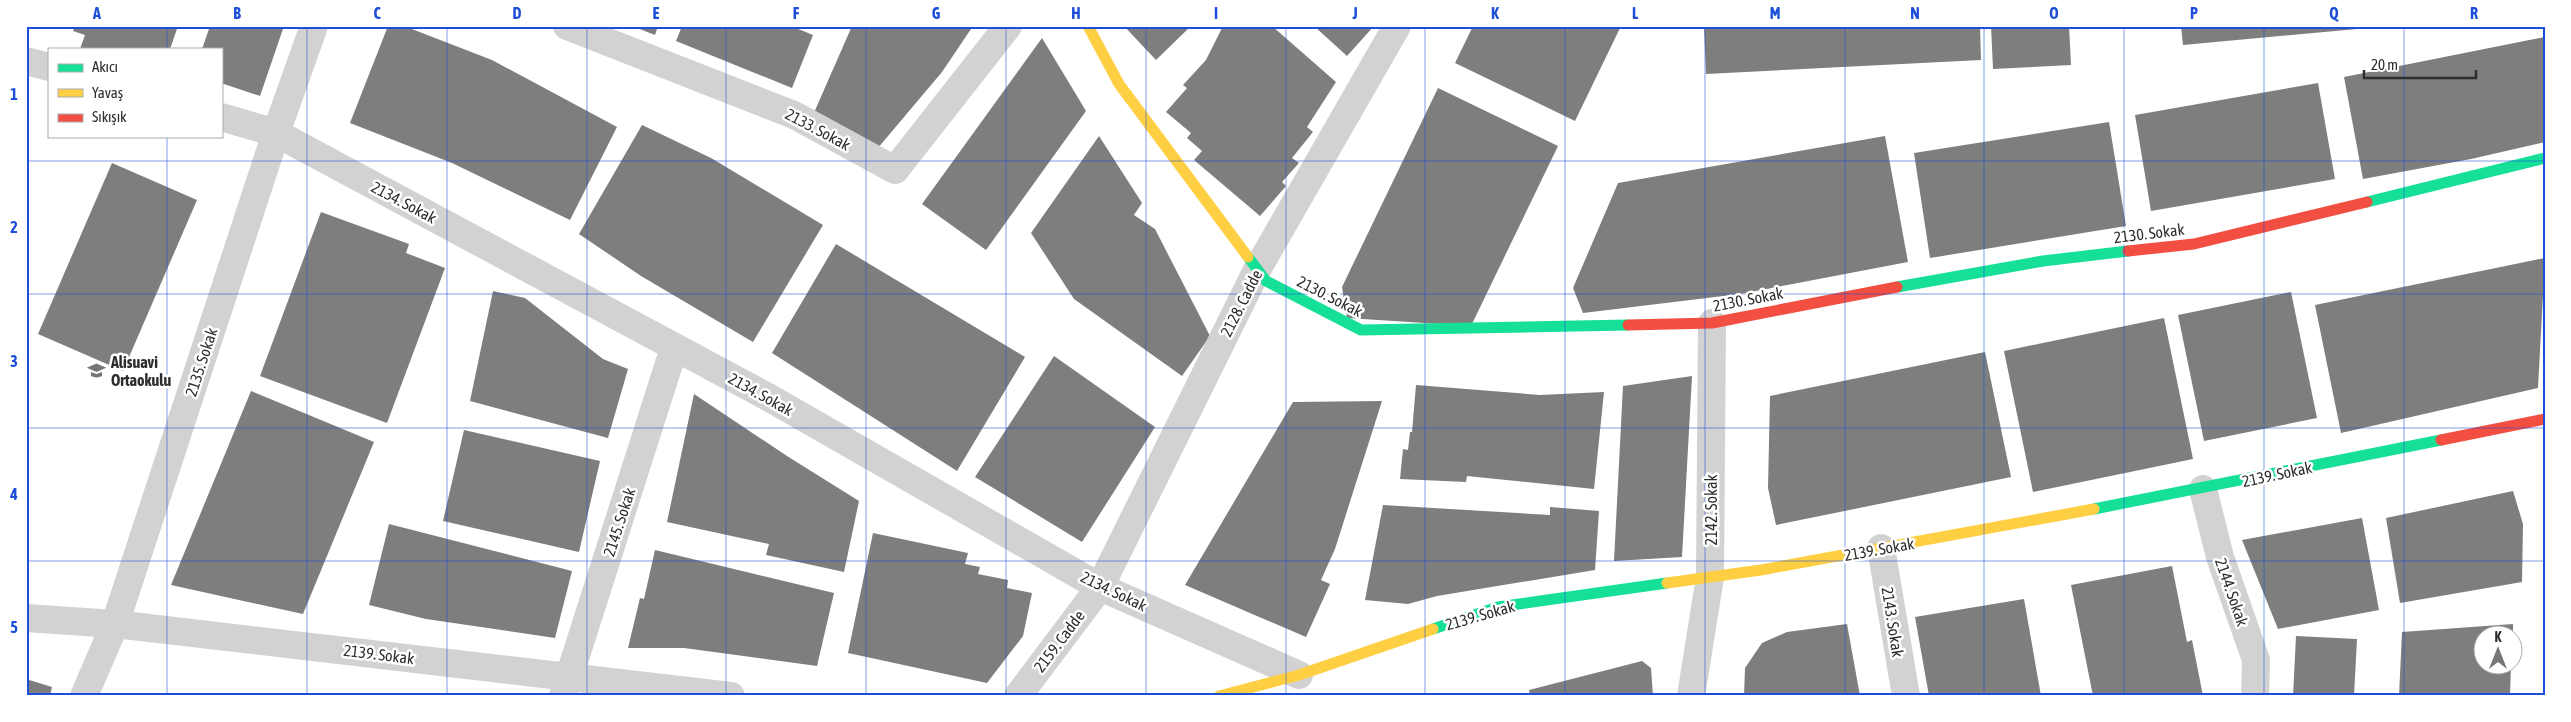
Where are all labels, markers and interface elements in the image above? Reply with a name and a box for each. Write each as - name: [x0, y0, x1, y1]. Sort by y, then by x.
- text: A: [92, 4, 101, 22]
- text: B: [233, 4, 241, 22]
- text: C: [373, 4, 381, 22]
- text: D: [513, 4, 522, 22]
- text: E: [653, 4, 660, 22]
- text: F: [793, 4, 800, 22]
- text: G: [932, 4, 941, 22]
- text: H: [1071, 4, 1081, 22]
- text: I: [1214, 4, 1218, 22]
- text: J: [1351, 4, 1358, 22]
- text: K: [1491, 4, 1499, 22]
- text: L: [1632, 4, 1639, 22]
- text: M: [1770, 4, 1780, 22]
- text: N: [1910, 4, 1920, 22]
- text: O: [2049, 4, 2059, 22]
- text: P: [2190, 4, 2198, 22]
- text: Q: [2329, 4, 2339, 22]
- text: R: [2470, 4, 2478, 22]
- legend: [48, 48, 222, 138]
- scale bar: [2364, 48, 2476, 80]
- text: 20 m: [2371, 56, 2398, 73]
- text: Akıcı: [92, 58, 118, 75]
- text: Yavaş: [92, 84, 123, 101]
- text: 1: [10, 85, 18, 103]
- street label: 2133. Sokak: [782, 104, 854, 154]
- text: Sıkışık: [92, 108, 127, 125]
- street label: 2134. Sokak: [368, 177, 440, 227]
- text: 2: [10, 218, 18, 236]
- street label: 2130. Sokak: [2113, 220, 2185, 246]
- street label: 2128. Cadde: [1217, 267, 1265, 339]
- street label: 2130. Sokak: [1294, 272, 1366, 320]
- street label: 2130. Sokak: [1711, 283, 1785, 315]
- street label: 2135. Sokak: [181, 326, 221, 398]
- text: 3: [10, 352, 18, 370]
- place label: Alisuavi Ortaokulu: [110, 353, 171, 389]
- school or university icon: Alisuavi Ortaokulu: [87, 361, 107, 381]
- street label: 2134. Sokak: [726, 369, 796, 419]
- street label: 2139. Sokak: [2240, 458, 2314, 490]
- street label: 2142. Sokak: [1702, 475, 1720, 545]
- text: 4: [9, 485, 18, 503]
- street label: 2145. Sokak: [599, 486, 639, 558]
- street label: 2139. Sokak: [1843, 534, 1915, 564]
- street label: 2144. Sokak: [2212, 556, 2252, 628]
- street label: 2134. Sokak: [1078, 567, 1150, 615]
- street label: 2143. Sokak: [1879, 586, 1907, 658]
- street label: 2139. Sokak: [1443, 597, 1517, 633]
- street label: 2159. Cadde: [1030, 607, 1088, 675]
- text: 5: [10, 618, 18, 636]
- north arrow: [2474, 624, 2524, 674]
- text: K: [2495, 629, 2502, 645]
- street label: 2139. Sokak: [343, 641, 415, 667]

